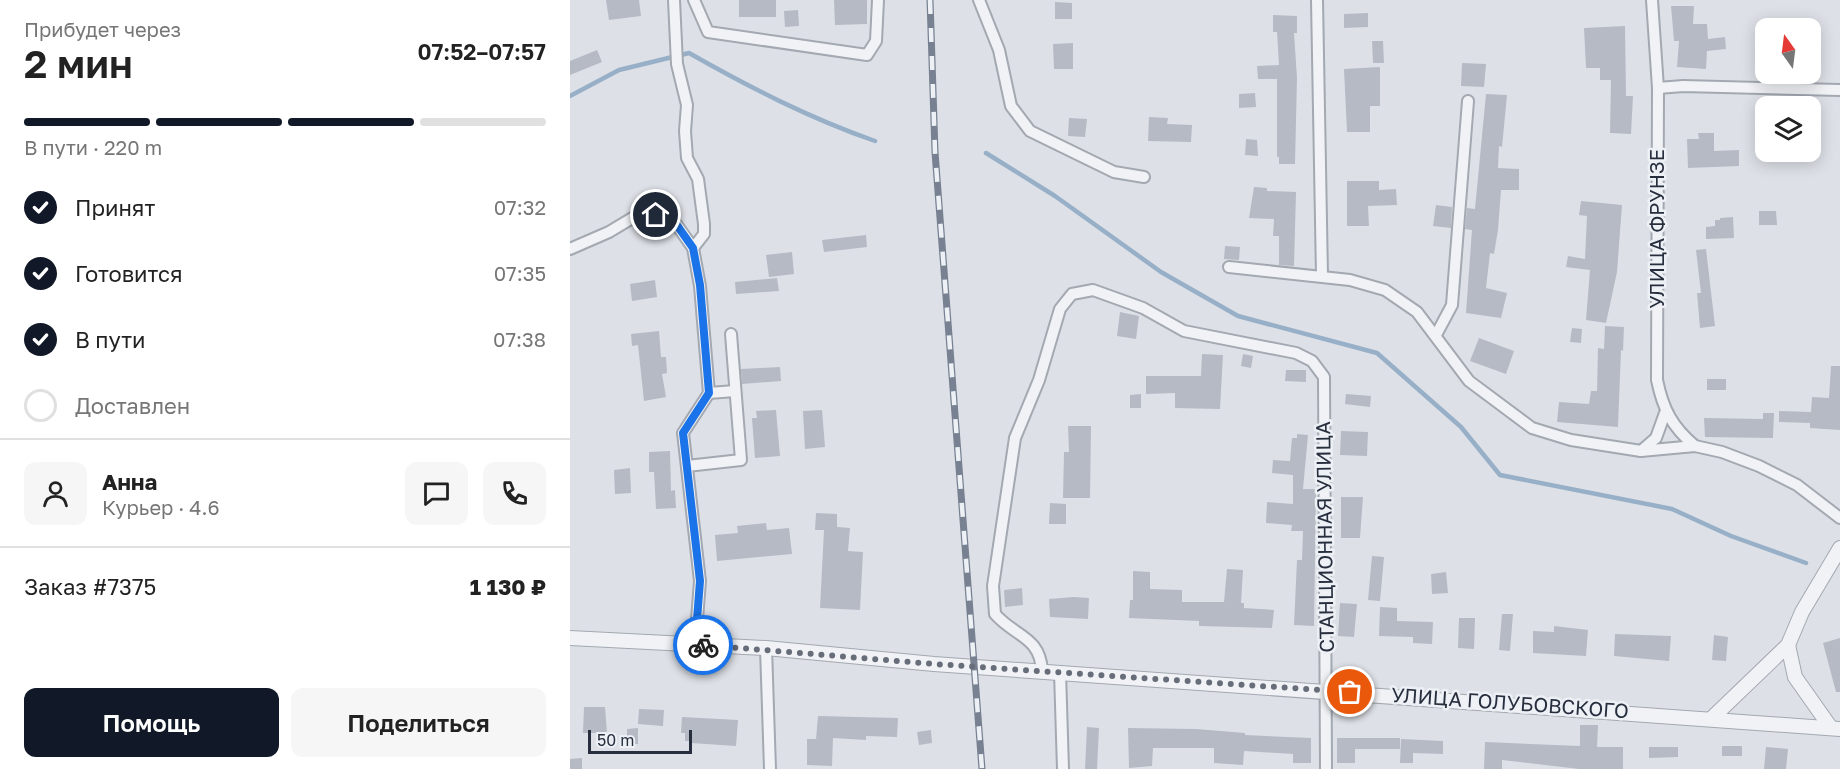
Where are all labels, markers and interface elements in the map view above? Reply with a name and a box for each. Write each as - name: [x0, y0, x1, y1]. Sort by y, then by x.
- text: Прибудет через: [24, 17, 181, 41]
- north arrow: [1755, 18, 1821, 84]
- map controls: [1755, 18, 1821, 162]
- text: 07:52–07:57: [417, 38, 546, 65]
- text: 2 мин: [24, 40, 133, 87]
- button: layers: [1755, 96, 1821, 162]
- text: В пути · 220 m: [24, 135, 162, 159]
- street label: УЛИЦА ФРУНЗЕ: [1644, 149, 1668, 309]
- pin: [630, 189, 681, 240]
- icon: check: [24, 191, 57, 224]
- text: Принят: [75, 194, 155, 221]
- text: 07:32: [494, 195, 546, 219]
- icon: home: [639, 198, 672, 231]
- icon: check: [24, 257, 57, 290]
- text: Готовится: [75, 260, 183, 287]
- text: 07:35: [494, 261, 546, 285]
- icon: check: [24, 323, 57, 356]
- text: В пути: [75, 326, 145, 353]
- text: 07:38: [493, 327, 546, 351]
- text: Доставлен: [75, 392, 190, 419]
- street label: СТАНЦИОННАЯ УЛИЦА: [1310, 421, 1338, 653]
- button: person: [24, 462, 87, 525]
- button: chat: [405, 462, 468, 525]
- button: phone: [483, 462, 546, 525]
- text: Анна: [102, 468, 157, 495]
- text: Курьер · 4.6: [102, 495, 220, 519]
- text: Заказ #7375: [24, 573, 156, 600]
- text: 1 130 ₽: [470, 573, 546, 600]
- courier: [673, 615, 733, 675]
- icon: bike: [687, 629, 720, 662]
- pin: [1324, 666, 1375, 717]
- icon: bag: [1333, 675, 1366, 708]
- street label: УЛИЦА ГОЛУБОВСКОГО: [1390, 682, 1630, 722]
- button: Помощь: [24, 688, 279, 757]
- button: Поделиться: [291, 688, 546, 757]
- scale bar: [588, 727, 692, 754]
- text: 50 m: [597, 730, 634, 750]

